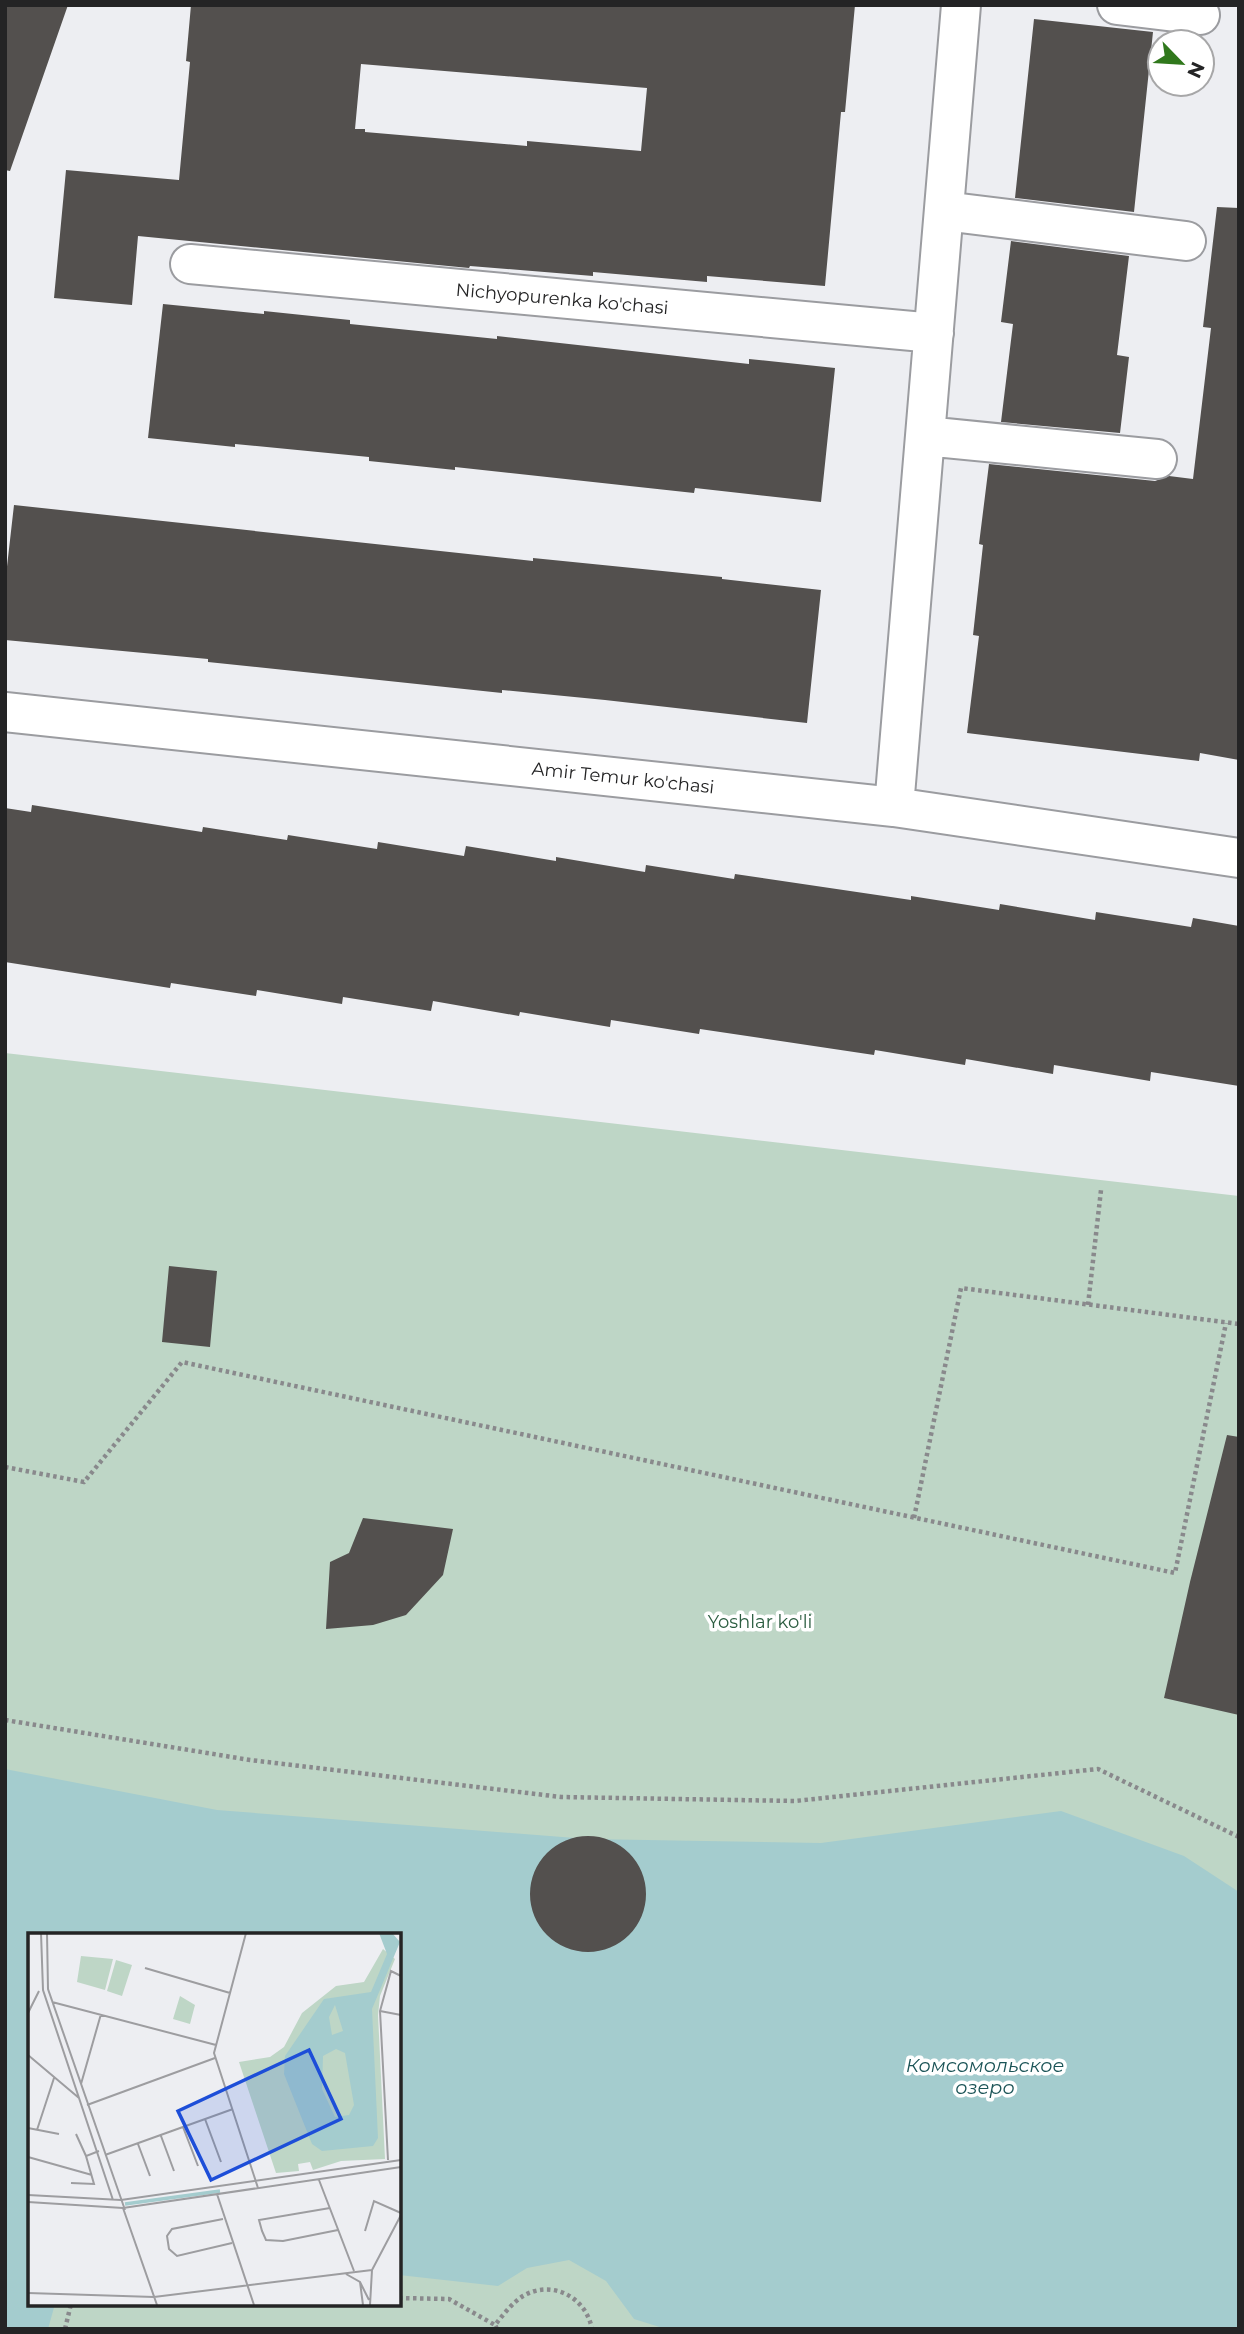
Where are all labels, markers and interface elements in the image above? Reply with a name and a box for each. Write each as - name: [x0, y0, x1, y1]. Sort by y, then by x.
- north arrow: [1146, 28, 1216, 98]
- text: N: [1182, 58, 1210, 82]
- street label: Nichyopurenka ko'chasi: [455, 279, 669, 319]
- street label: Amir Temur ko'chasi: [531, 757, 715, 799]
- park label: Yoshlar ko'li: [708, 1611, 812, 1633]
- inset map: [28, 1933, 401, 2306]
- water label: Комсомольское озеро: [906, 2054, 1064, 2099]

